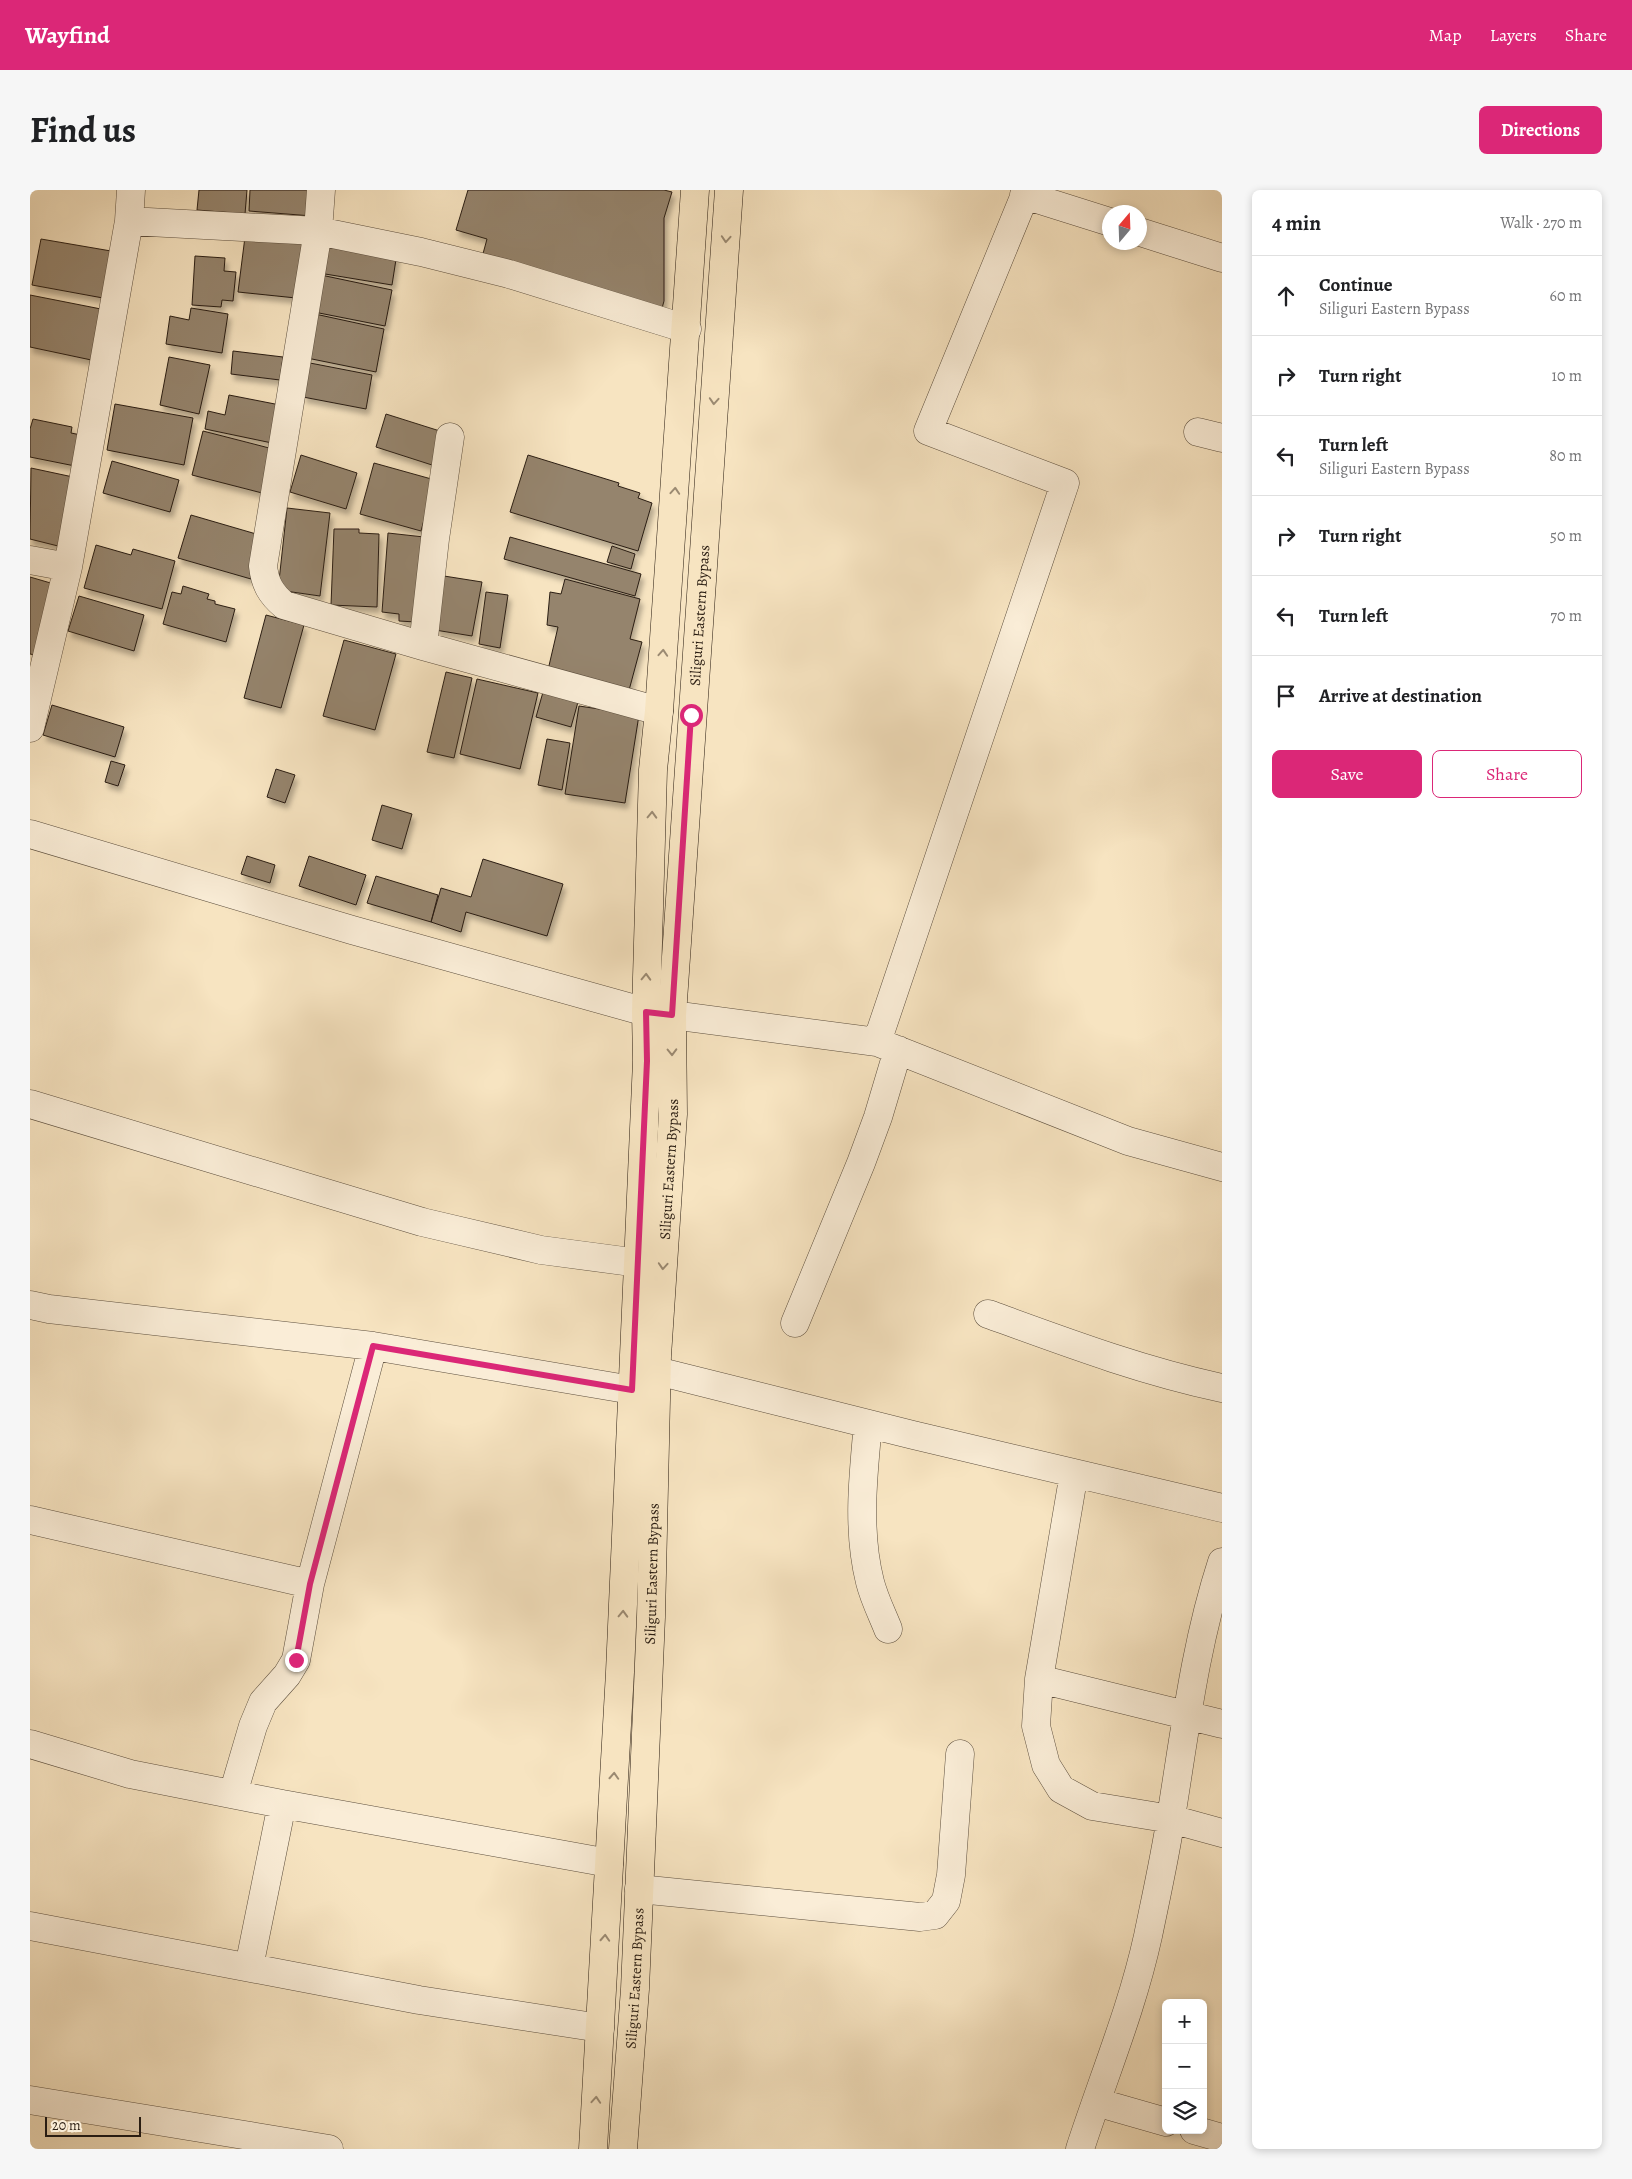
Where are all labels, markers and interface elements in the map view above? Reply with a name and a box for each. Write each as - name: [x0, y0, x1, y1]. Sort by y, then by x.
- text: Wayfind: [25, 19, 110, 51]
- text: Map: [1429, 23, 1462, 47]
- text: Layers: [1490, 23, 1537, 47]
- text: Share: [1565, 23, 1607, 47]
- text: Find us: [30, 106, 136, 154]
- button: Directions: [1479, 106, 1602, 154]
- north arrow: [1102, 205, 1147, 250]
- text: 4 min: [1272, 209, 1321, 237]
- text: Walk · 270 m: [1500, 212, 1582, 234]
- one-way arrow: [720, 235, 731, 243]
- text: Continue: [1319, 272, 1393, 298]
- icon: ahead: [1272, 282, 1300, 310]
- text: 60 m: [1550, 285, 1582, 307]
- text: Siliguri Eastern Bypass: [1319, 298, 1470, 320]
- icon: right: [1272, 362, 1300, 390]
- text: Turn right: [1319, 363, 1401, 389]
- text: 10 m: [1552, 365, 1582, 387]
- one-way arrow: [709, 397, 720, 405]
- text: Turn left: [1319, 432, 1388, 458]
- icon: left: [1272, 442, 1300, 470]
- text: 80 m: [1549, 445, 1582, 467]
- text: Siliguri Eastern Bypass: [1319, 458, 1470, 480]
- one-way arrow: [669, 487, 680, 495]
- icon: right: [1272, 522, 1300, 550]
- text: Turn right: [1319, 523, 1401, 549]
- text: 50 m: [1550, 525, 1582, 547]
- street label: Siliguri Eastern Bypass: [685, 544, 714, 687]
- icon: left: [1272, 602, 1300, 630]
- text: Turn left: [1319, 603, 1388, 629]
- text: 70 m: [1550, 605, 1582, 627]
- one-way arrow: [658, 649, 669, 657]
- icon: arrive: [1272, 682, 1300, 710]
- text: Arrive at destination: [1319, 683, 1482, 709]
- route start: [680, 704, 703, 727]
- button: Save: [1272, 750, 1422, 798]
- button: Share: [1432, 750, 1582, 798]
- one-way arrow: [646, 811, 657, 819]
- one-way arrow: [641, 973, 652, 981]
- one-way arrow: [667, 1048, 678, 1056]
- street label: Siliguri Eastern Bypass: [655, 1099, 683, 1240]
- one-way arrow: [658, 1263, 669, 1271]
- street label: Siliguri Eastern Bypass: [640, 1503, 664, 1645]
- one-way arrow: [617, 1609, 628, 1617]
- route end: [285, 1649, 308, 1672]
- one-way arrow: [609, 1772, 620, 1780]
- street label: Siliguri Eastern Bypass: [621, 1907, 648, 2050]
- one-way arrow: [600, 1934, 611, 1942]
- map controls: [1162, 1999, 1207, 2134]
- button: +: [1162, 1999, 1207, 2044]
- button: −: [1162, 2044, 1207, 2089]
- button: layers: [1162, 2089, 1207, 2134]
- one-way arrow: [591, 2096, 602, 2104]
- scale bar: [45, 2114, 141, 2137]
- text: 20 m: [52, 2116, 81, 2135]

